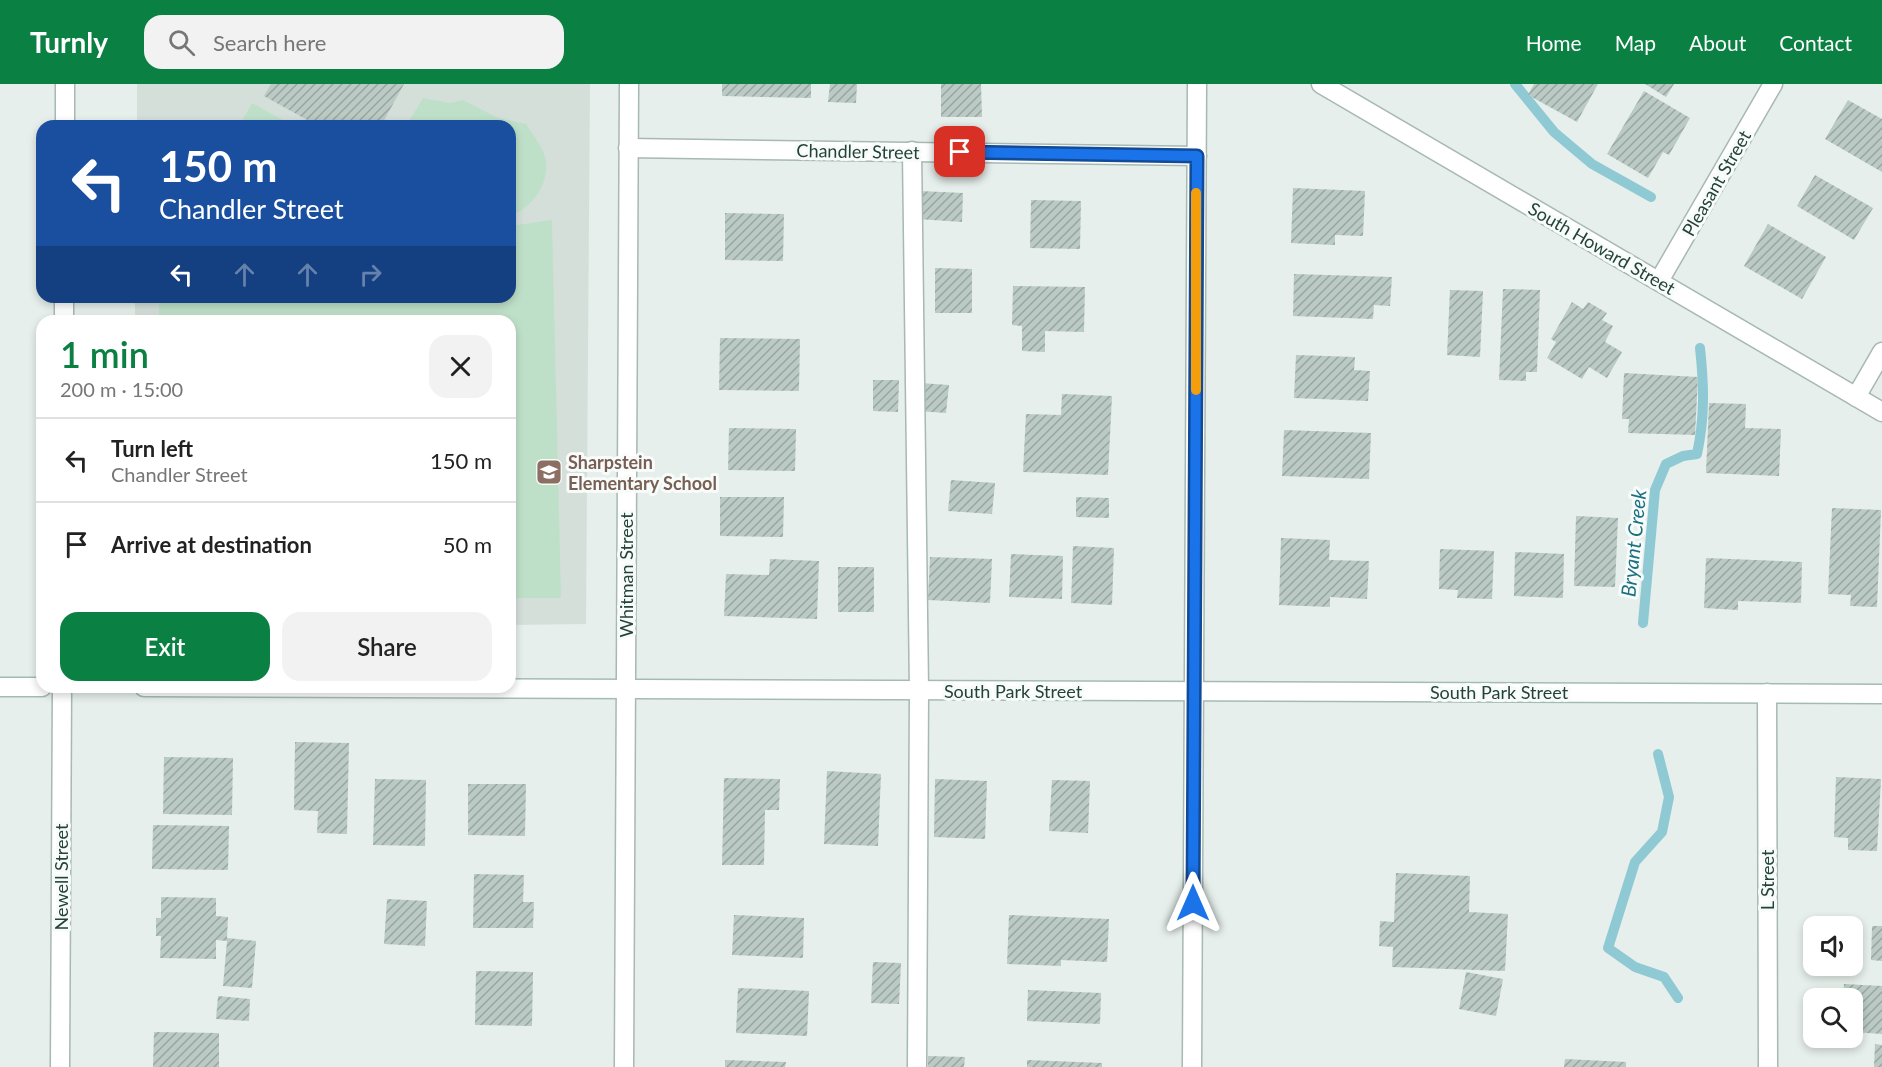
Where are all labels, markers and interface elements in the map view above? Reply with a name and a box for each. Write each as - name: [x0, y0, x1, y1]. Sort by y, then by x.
- search box: [144, 15, 564, 69]
- text: Turnly: [30, 25, 108, 59]
- icon: search: [165, 26, 198, 59]
- text: Search here: [213, 29, 326, 56]
- text: Home: [1526, 30, 1582, 55]
- text: Map: [1615, 30, 1656, 55]
- text: About: [1689, 30, 1746, 55]
- text: Contact: [1779, 30, 1852, 55]
- pin: [934, 126, 985, 177]
- street label: Pleasant Street: [1677, 126, 1755, 240]
- icon: arrive: [943, 135, 976, 168]
- street label: Chandler Street: [796, 139, 920, 163]
- text: 150 m: [159, 141, 277, 191]
- icon: left: [60, 144, 138, 222]
- text: Chandler Street: [159, 192, 344, 225]
- street label: South Howard Street: [1525, 197, 1680, 299]
- icon: left: [165, 258, 198, 291]
- icon: ahead: [228, 258, 261, 291]
- icon: ahead: [291, 258, 324, 291]
- icon: right: [354, 258, 387, 291]
- text: 1 min: [60, 332, 149, 376]
- button: close: [429, 335, 492, 398]
- text: 200 m · 15:00: [60, 377, 183, 401]
- text: Turn left: [111, 435, 193, 462]
- icon: left: [60, 444, 93, 477]
- text: 150 m: [430, 447, 492, 474]
- place label: Sharpstein Elementary School: [568, 451, 717, 494]
- school or university icon: Sharpstein Elementary School: [534, 457, 564, 487]
- text: Chandler Street: [111, 462, 248, 486]
- water label: Bryant Creek: [1615, 488, 1651, 598]
- street label: Whitman Street: [615, 512, 637, 638]
- icon: arrive: [60, 528, 93, 561]
- text: Arrive at destination: [111, 531, 312, 558]
- text: 50 m: [443, 531, 492, 558]
- button: Exit: [60, 612, 270, 681]
- button: Share: [282, 612, 492, 681]
- street label: South Park Street: [944, 680, 1083, 702]
- street label: South Park Street: [1430, 681, 1569, 703]
- street label: Newell Street: [50, 823, 72, 930]
- street label: L Street: [1756, 849, 1778, 910]
- position arrow: [1161, 871, 1225, 935]
- map controls: [1803, 916, 1863, 1048]
- button: sound: [1803, 916, 1863, 976]
- button: search: [1803, 988, 1863, 1048]

